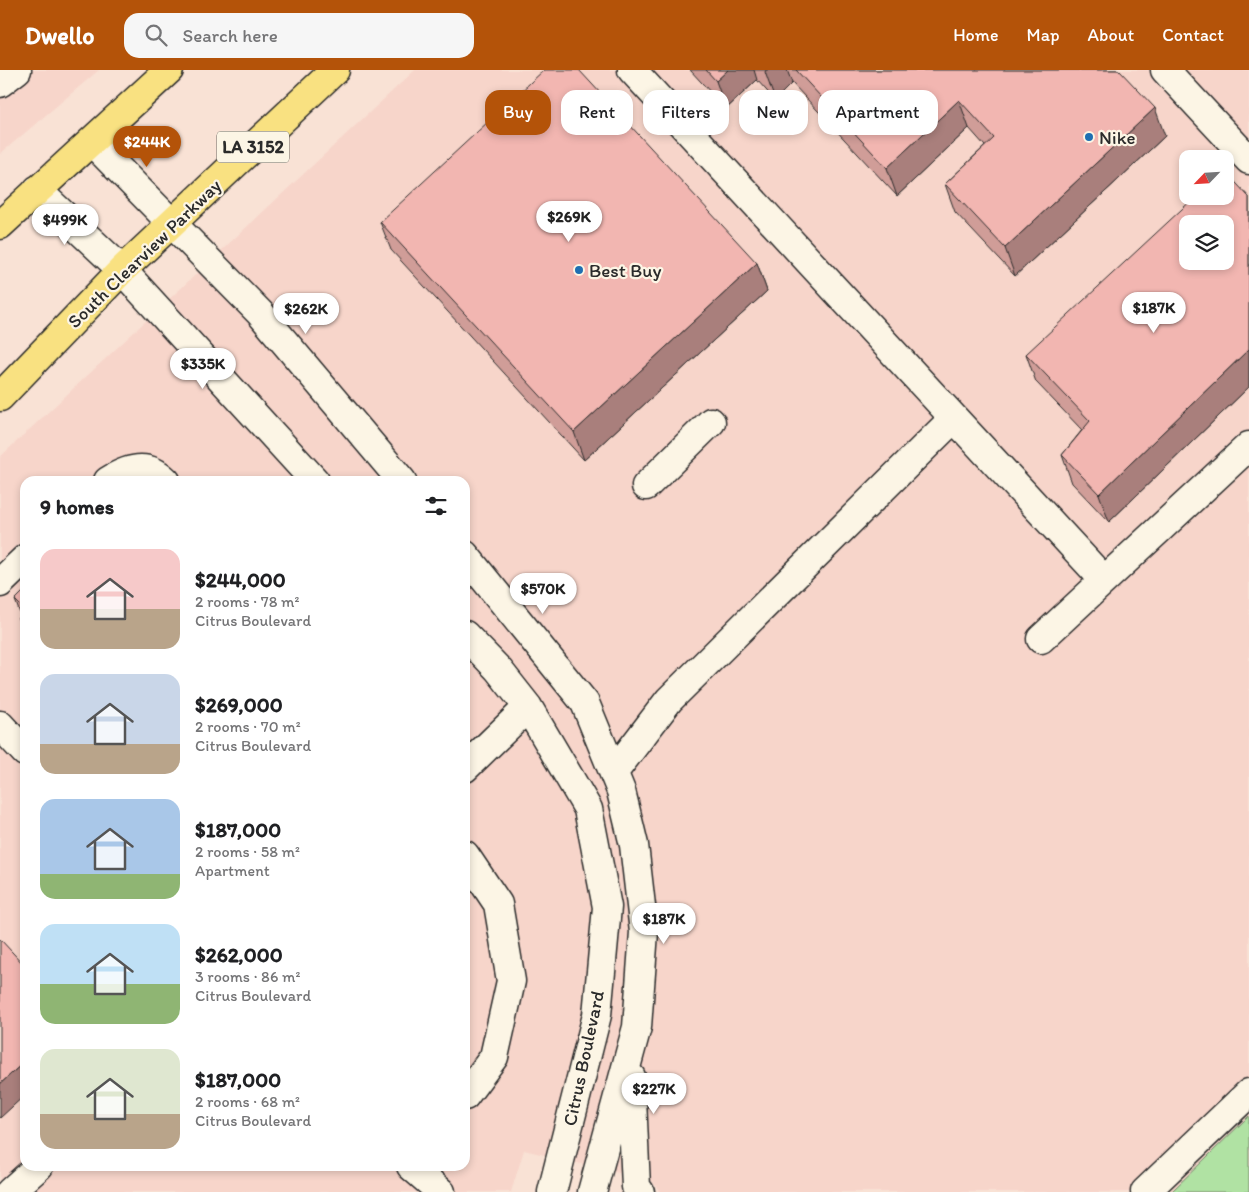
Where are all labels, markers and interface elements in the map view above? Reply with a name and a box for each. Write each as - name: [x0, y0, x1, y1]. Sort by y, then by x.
- search box: [124, 13, 474, 58]
- text: Dwello: [25, 21, 94, 50]
- icon: search: [142, 21, 170, 49]
- text: Search here: [182, 24, 278, 47]
- text: Home: [953, 24, 999, 46]
- text: Map: [1027, 24, 1060, 46]
- text: About: [1088, 24, 1134, 46]
- text: Contact: [1162, 24, 1224, 46]
- chip: Buy: [485, 90, 551, 135]
- chip: Rent: [561, 90, 633, 135]
- chip: Filters: [643, 90, 729, 135]
- chip: New: [739, 90, 808, 135]
- chip: Apartment: [818, 90, 938, 135]
- pin: $244K: [112, 126, 182, 168]
- place label: Nike: [1099, 126, 1136, 149]
- marker: Nike: [1083, 131, 1095, 143]
- text: $244K: [124, 132, 170, 151]
- road number: LA 3152: [217, 132, 289, 162]
- north arrow: [1179, 150, 1234, 205]
- map controls: [1179, 150, 1234, 270]
- street label: South Clearview Parkway: [63, 174, 226, 333]
- pin: $269K: [534, 200, 604, 243]
- pin: $499K: [30, 204, 100, 246]
- text: $269K: [547, 207, 591, 226]
- text: $499K: [43, 210, 87, 229]
- button: layers: [1179, 215, 1234, 270]
- place label: Best Buy: [589, 259, 662, 282]
- marker: Best Buy: [573, 264, 585, 276]
- pin: $262K: [271, 292, 341, 335]
- pin: $187K: [1119, 292, 1189, 334]
- text: $187K: [1133, 298, 1175, 317]
- text: $262K: [284, 299, 328, 318]
- pin: $335K: [168, 348, 238, 390]
- text: $335K: [181, 354, 225, 373]
- icon: filters: [422, 492, 450, 520]
- text: 9 homes: [40, 494, 114, 519]
- text: $244,000: [195, 567, 286, 592]
- icon: home: [80, 569, 140, 629]
- pin: $570K: [508, 572, 578, 615]
- text: $570K: [521, 579, 565, 598]
- text: 2 rooms · 78 m²: [195, 592, 300, 611]
- text: Citrus Boulevard: [195, 611, 311, 630]
- text: $269,000: [195, 692, 283, 717]
- icon: home: [80, 694, 140, 754]
- text: 2 rooms · 70 m²: [195, 717, 301, 736]
- text: Citrus Boulevard: [195, 736, 311, 755]
- text: $187,000: [195, 817, 281, 842]
- icon: home: [80, 819, 140, 879]
- text: 2 rooms · 58 m²: [195, 842, 300, 861]
- text: Apartment: [195, 861, 270, 880]
- pin: $187K: [629, 902, 699, 945]
- text: $187K: [643, 909, 685, 928]
- text: $262,000: [195, 942, 283, 967]
- icon: home: [80, 944, 140, 1004]
- text: 3 rooms · 86 m²: [195, 967, 300, 986]
- text: Citrus Boulevard: [195, 986, 311, 1005]
- street label: Citrus Boulevard: [558, 988, 609, 1128]
- text: $187,000: [195, 1067, 281, 1092]
- icon: home: [80, 1069, 140, 1129]
- pin: $227K: [619, 1072, 689, 1115]
- text: $227K: [632, 1079, 676, 1098]
- text: 2 rooms · 68 m²: [195, 1092, 300, 1111]
- text: Citrus Boulevard: [195, 1111, 311, 1130]

